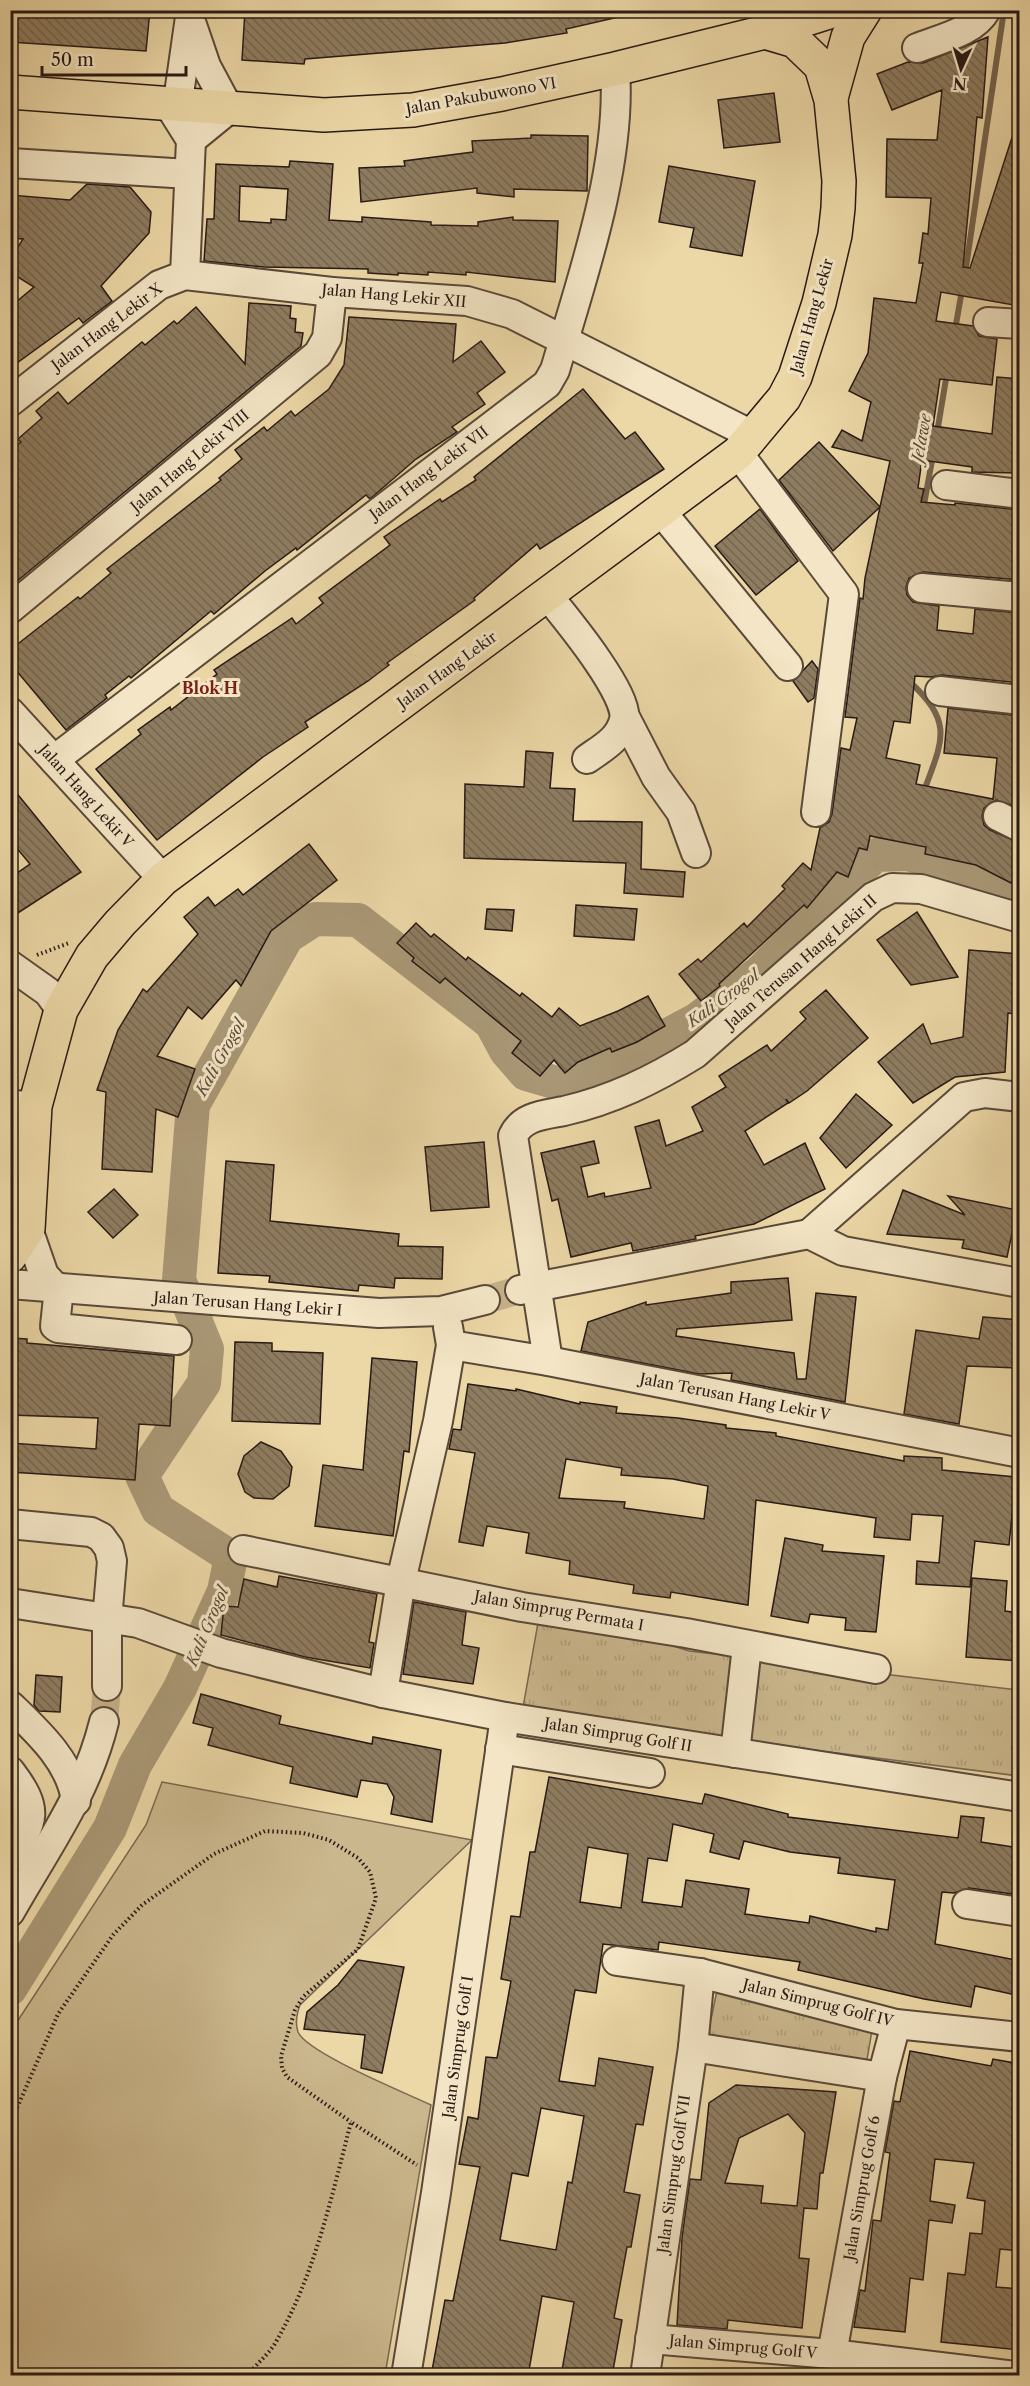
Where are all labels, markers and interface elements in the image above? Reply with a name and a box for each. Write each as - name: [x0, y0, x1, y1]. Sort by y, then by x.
- scale bar: [42, 39, 186, 77]
- north arrow: [931, 39, 991, 99]
- text: 50 m: [51, 49, 94, 71]
- street label: Jalan Pakubuwono VI: [402, 73, 557, 118]
- text: N: [952, 73, 968, 94]
- street label: Jalan Hang Lekir: [786, 256, 837, 377]
- street label: Jalan Hang Lekir X: [46, 279, 166, 376]
- street label: Jalan Hang Lekir XII: [319, 280, 467, 311]
- street label: Jalan Hang Lekir VIII: [125, 405, 253, 517]
- water label: Jelawe: [906, 411, 935, 469]
- street label: Jalan Hang Lekir VII: [364, 422, 492, 525]
- street label: Jalan Hang Lekir: [392, 627, 501, 713]
- district label: Blok H: [182, 678, 238, 698]
- street label: Jalan Hang Lekir V: [34, 739, 139, 852]
- street label: Jalan Terusan Hang Lekir II: [719, 891, 880, 1034]
- water label: Kali Grogol: [681, 964, 765, 1032]
- water label: Kali Grogol: [190, 1014, 250, 1101]
- street label: Jalan Terusan Hang Lekir I: [151, 1287, 343, 1320]
- street label: Jalan Terusan Hang Lekir V: [636, 1368, 833, 1425]
- water label: Kali Grogol: [180, 1581, 233, 1671]
- street label: Jalan Simprug Permata I: [471, 1586, 645, 1635]
- street label: Jalan Simprug Golf II: [541, 1713, 693, 1756]
- street label: Jalan Simprug Golf I: [438, 1974, 477, 2121]
- street label: Jalan Simprug Golf IV: [739, 1974, 897, 2031]
- street label: Jalan Simprug Golf VII: [653, 2094, 694, 2256]
- street label: Jalan Simprug Golf 6: [839, 2114, 884, 2264]
- street label: Jalan Simprug Golf V: [666, 2330, 819, 2363]

